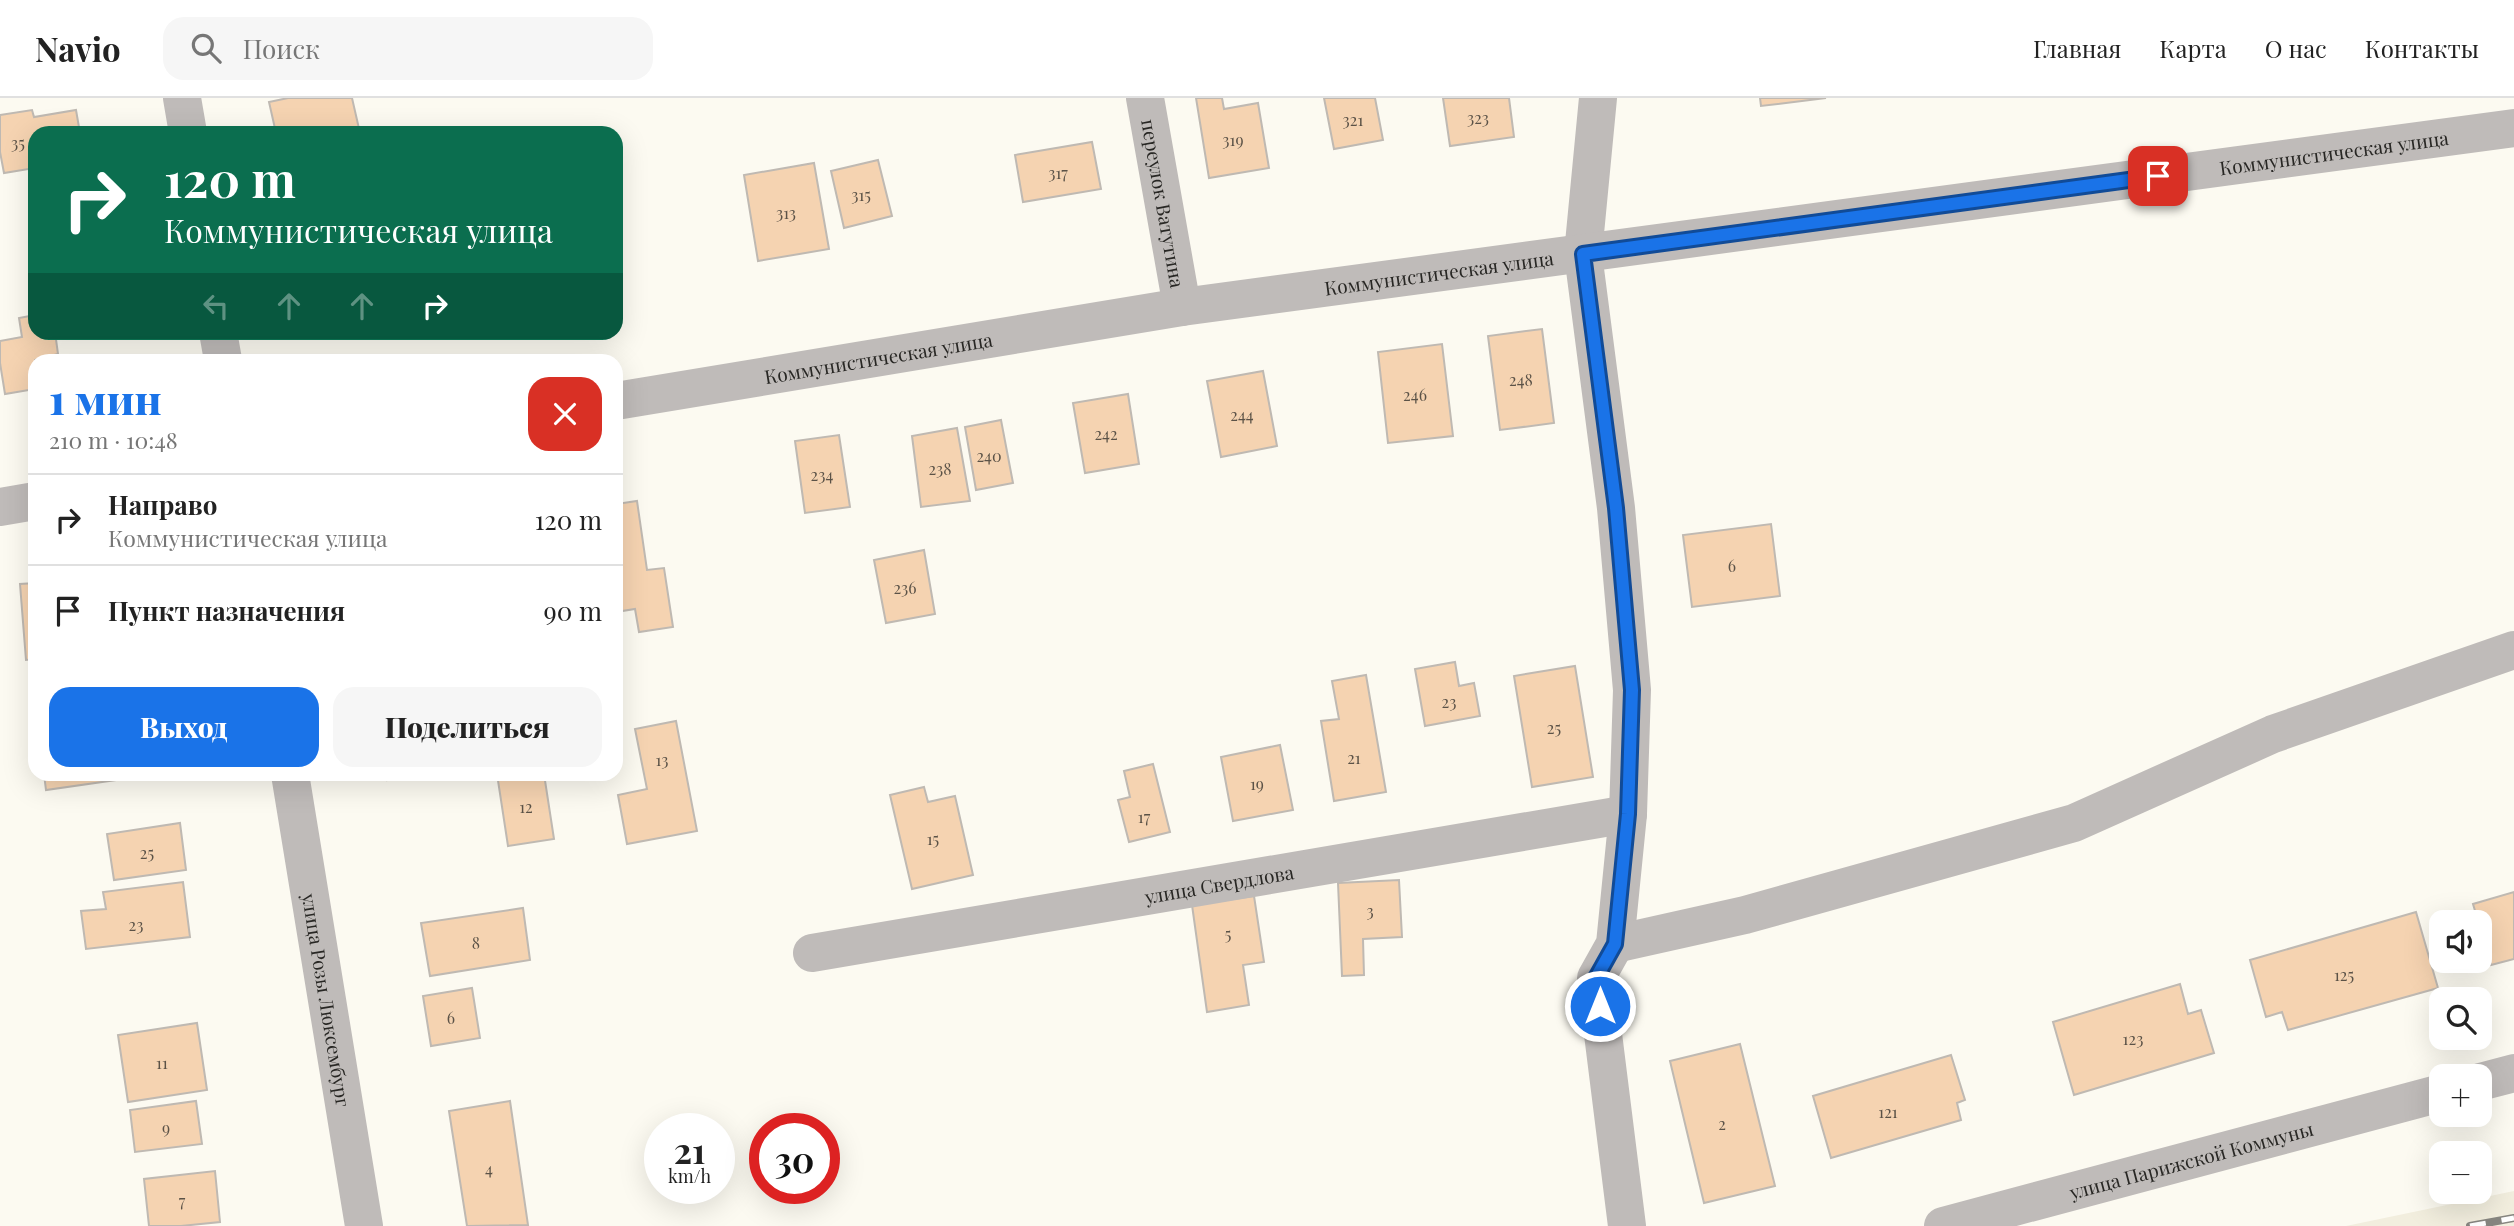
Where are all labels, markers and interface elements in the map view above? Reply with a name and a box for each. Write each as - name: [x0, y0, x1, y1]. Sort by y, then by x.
- search box: [163, 17, 653, 80]
- text: Navio: [35, 26, 121, 70]
- icon: search: [187, 29, 225, 67]
- text: Поиск: [243, 31, 320, 66]
- text: Главная: [2033, 32, 2121, 64]
- text: Карта: [2159, 32, 2227, 64]
- text: О нас: [2265, 32, 2327, 64]
- text: Контакты: [2365, 32, 2479, 64]
- house number: 323: [1467, 107, 1489, 128]
- house number: 321: [1343, 109, 1363, 130]
- street label: переулок Ватутина: [1136, 117, 1191, 290]
- street label: Коммунистическая улица: [2218, 124, 2451, 180]
- house number: 319: [1222, 129, 1244, 150]
- house number: 35: [11, 132, 25, 153]
- text: 120 m: [164, 145, 296, 210]
- pin: [2128, 146, 2188, 206]
- icon: right: [49, 154, 140, 245]
- icon: arrive: [2139, 157, 2177, 195]
- house number: 317: [1048, 162, 1068, 183]
- house number: 315: [851, 184, 871, 205]
- house number: 313: [776, 202, 796, 223]
- text: Коммунистическая улица: [164, 208, 553, 251]
- street label: Коммунистическая улица: [1323, 244, 1556, 301]
- icon: left: [197, 287, 235, 325]
- icon: ahead: [270, 287, 308, 325]
- icon: ahead: [343, 287, 381, 325]
- icon: right: [416, 287, 454, 325]
- street label: Коммунистическая улица: [762, 326, 995, 389]
- house number: 248: [1509, 369, 1533, 390]
- text: 1 мин: [49, 370, 162, 426]
- button: close: [528, 377, 602, 451]
- house number: 246: [1403, 384, 1427, 405]
- house number: 244: [1230, 404, 1254, 425]
- house number: 242: [1094, 423, 1118, 444]
- text: 210 m · 10:48: [49, 424, 178, 455]
- house number: 240: [976, 445, 1002, 466]
- house number: 238: [928, 458, 952, 479]
- house number: 234: [811, 464, 833, 485]
- text: Направо: [108, 487, 217, 522]
- icon: right: [49, 501, 87, 539]
- text: 120 m: [535, 502, 602, 537]
- text: Коммунистическая улица: [108, 522, 388, 553]
- house number: 6: [1728, 555, 1736, 576]
- house number: 236: [893, 577, 917, 598]
- icon: arrive: [49, 592, 87, 630]
- text: Пункт назначения: [108, 593, 345, 628]
- text: 90 m: [544, 593, 602, 628]
- button: Выход: [49, 687, 319, 767]
- button: Поделиться: [333, 687, 602, 767]
- house number: 23: [1442, 691, 1456, 712]
- house number: 25: [1547, 717, 1561, 738]
- house number: 21: [1347, 747, 1361, 768]
- house number: 13: [656, 749, 668, 770]
- house number: 19: [1250, 773, 1264, 794]
- house number: 12: [519, 796, 533, 817]
- house number: 17: [1138, 806, 1151, 827]
- house number: 15: [927, 828, 939, 849]
- house number: 25: [140, 842, 154, 863]
- street label: улица Свердлова: [1142, 858, 1296, 909]
- street label: улица Розы Люксембург: [297, 891, 357, 1109]
- house number: 3: [1366, 900, 1374, 921]
- map controls: [2429, 910, 2492, 1204]
- button: sound: [2429, 910, 2492, 973]
- house number: 23: [129, 914, 143, 935]
- house number: 5: [1225, 923, 1231, 944]
- house number: 8: [472, 932, 480, 953]
- house number: 125: [2334, 964, 2354, 985]
- position arrow: [1563, 969, 1637, 1043]
- button: search: [2429, 987, 2492, 1050]
- house number: 6: [447, 1007, 455, 1028]
- house number: 123: [2123, 1028, 2143, 1049]
- house number: 11: [156, 1052, 168, 1073]
- button: +: [2429, 1064, 2492, 1127]
- house number: 121: [1878, 1101, 1898, 1122]
- speed limit sign: 30: [749, 1113, 840, 1204]
- house number: 2: [1718, 1113, 1726, 1134]
- street label: улица Парижской Коммуны: [2066, 1115, 2316, 1205]
- house number: 9: [162, 1117, 170, 1138]
- text: 21: [674, 1126, 705, 1173]
- button: −: [2429, 1141, 2492, 1204]
- house number: 4: [485, 1158, 493, 1179]
- text: km/h: [668, 1164, 711, 1188]
- house number: 7: [179, 1190, 186, 1211]

